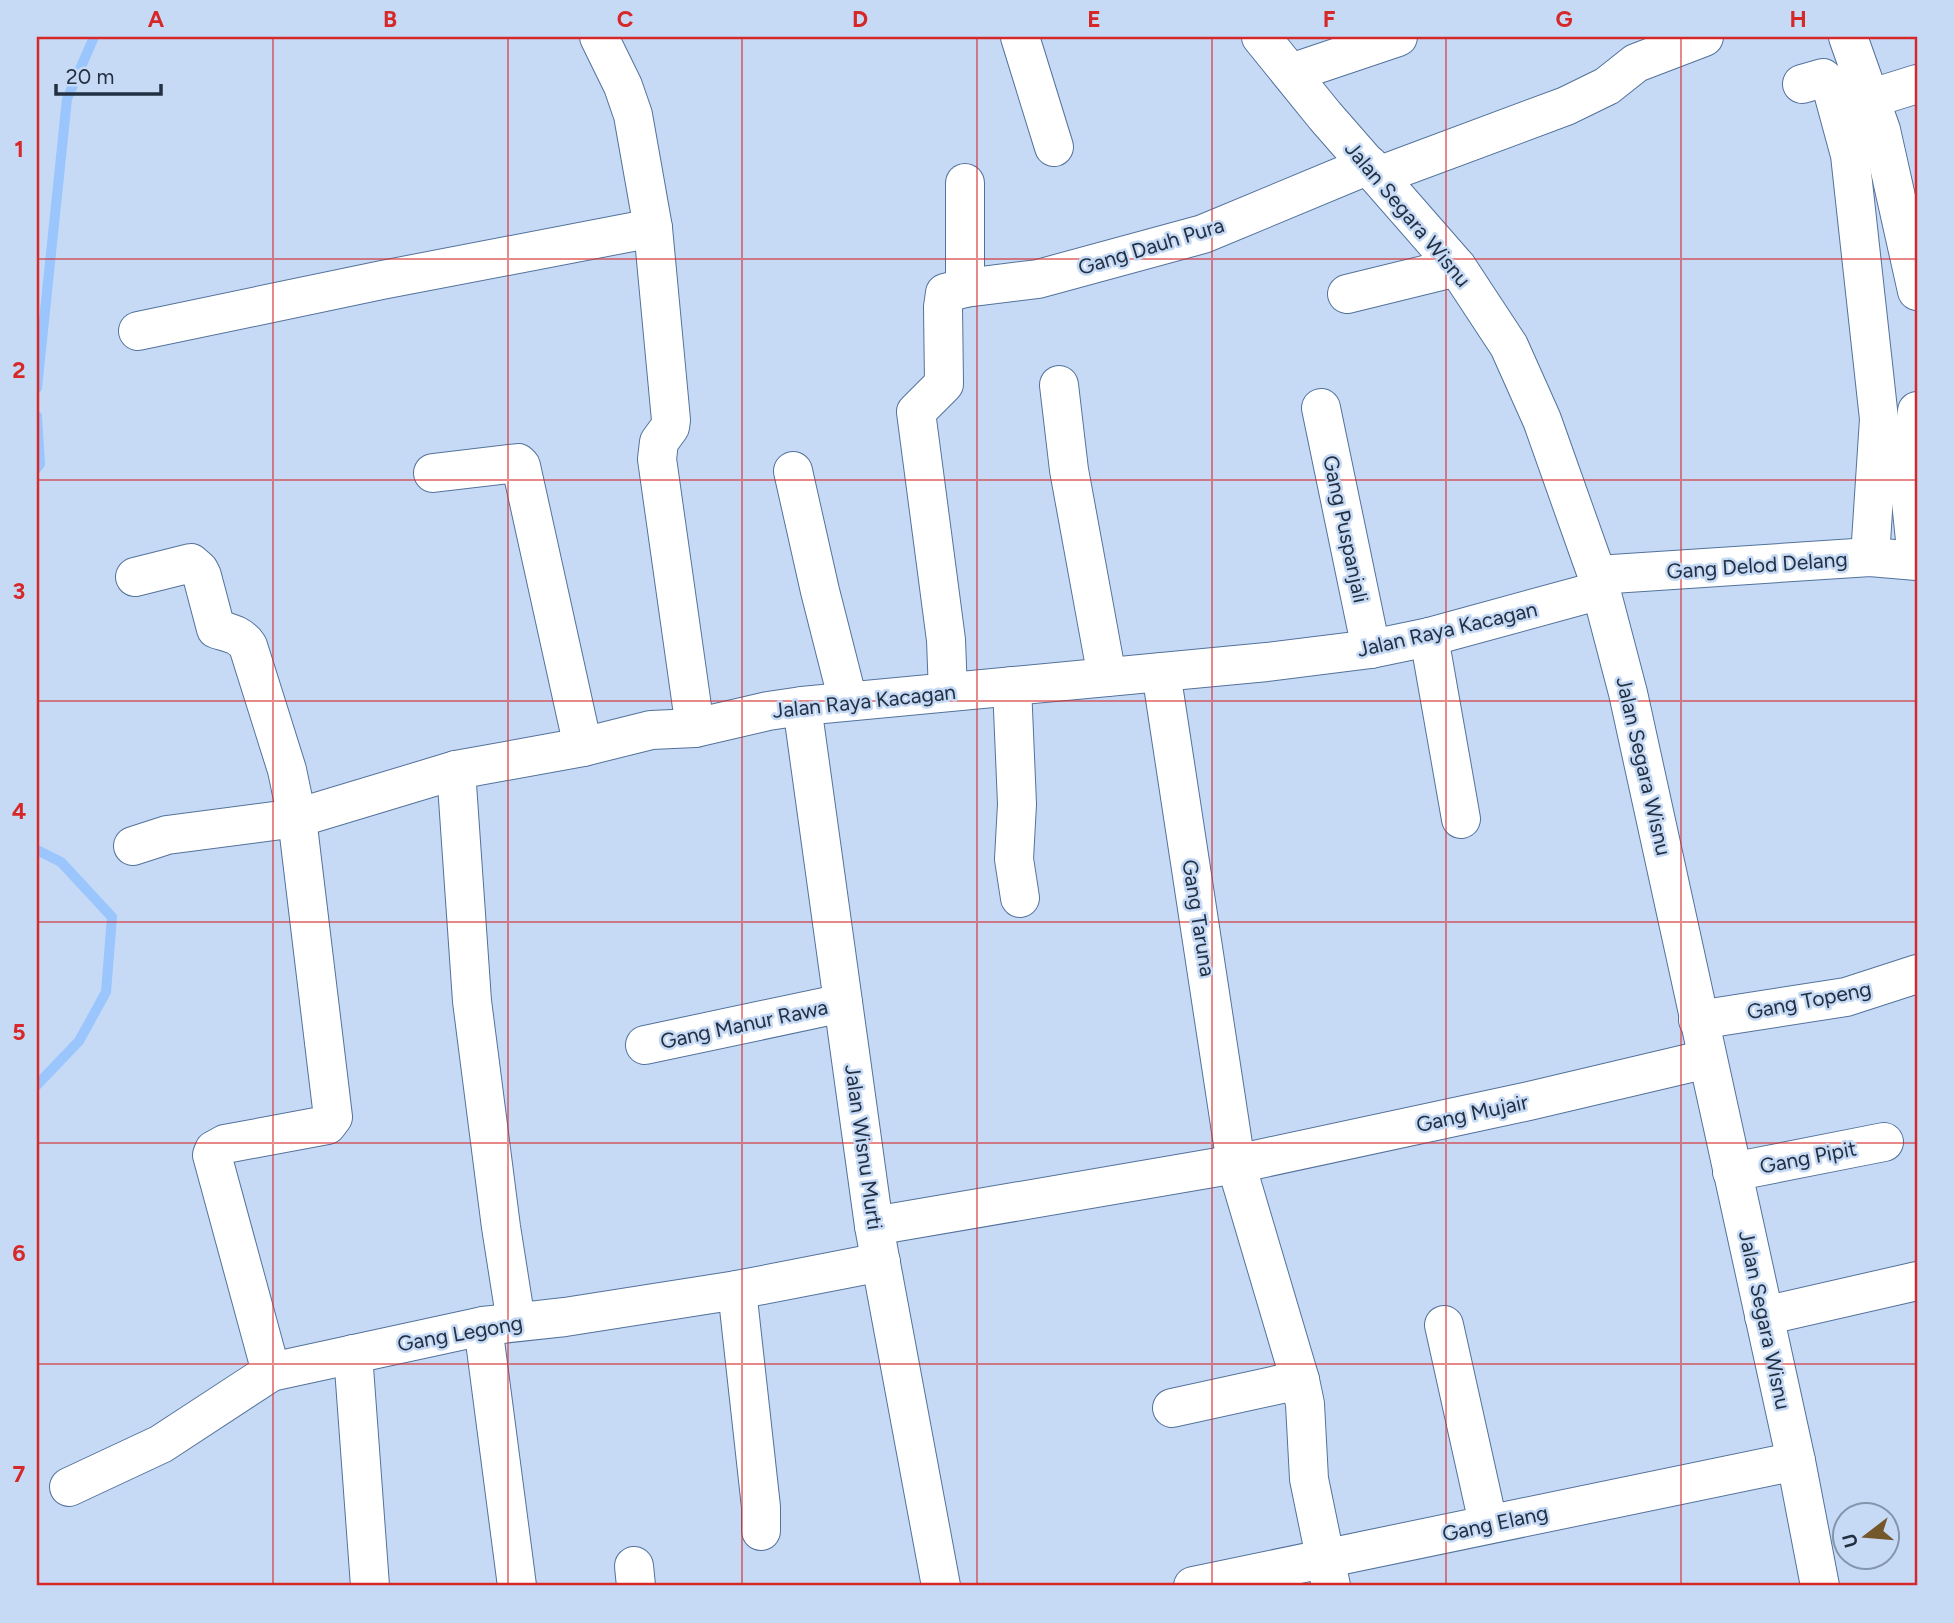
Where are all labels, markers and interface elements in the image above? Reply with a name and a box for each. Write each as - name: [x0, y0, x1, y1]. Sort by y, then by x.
- text: A: [148, 5, 165, 33]
- text: B: [383, 5, 397, 33]
- text: C: [617, 5, 634, 33]
- text: D: [852, 5, 868, 33]
- text: E: [1087, 5, 1101, 33]
- text: F: [1323, 5, 1336, 33]
- text: G: [1555, 5, 1573, 33]
- text: H: [1789, 5, 1807, 33]
- scale bar: [56, 52, 161, 96]
- text: 20 m: [66, 64, 114, 89]
- text: 1: [14, 135, 24, 163]
- street label: Jalan Segara Wisnu: [1340, 136, 1476, 292]
- street label: Gang Dauh Pura: [1075, 212, 1227, 280]
- text: 2: [12, 356, 26, 384]
- street label: Gang Puspanjali: [1318, 453, 1374, 605]
- street label: Gang Delod Delang: [1666, 546, 1848, 584]
- text: 3: [13, 577, 25, 605]
- street label: Jalan Raya Kacagan: [1354, 596, 1540, 662]
- street label: Jalan Segara Wisnu: [1611, 674, 1677, 858]
- street label: Jalan Raya Kacagan: [771, 679, 957, 723]
- text: 4: [12, 797, 26, 825]
- street label: Gang Taruna: [1177, 858, 1221, 978]
- street label: Gang Topeng: [1745, 976, 1873, 1024]
- street label: Gang Manur Rawa: [658, 994, 830, 1054]
- text: 5: [12, 1018, 26, 1046]
- street label: Jalan Wisnu Murti: [840, 1063, 888, 1231]
- street label: Gang Mujair: [1414, 1089, 1530, 1137]
- street label: Gang Pipit: [1757, 1135, 1859, 1179]
- street label: Jalan Segara Wisnu: [1734, 1228, 1796, 1412]
- text: 6: [12, 1239, 26, 1267]
- street label: Gang Legong: [395, 1310, 525, 1356]
- text: 7: [13, 1460, 26, 1488]
- street label: Gang Elang: [1440, 1500, 1550, 1546]
- north arrow: [1832, 1500, 1902, 1570]
- text: U: [1837, 1531, 1863, 1550]

